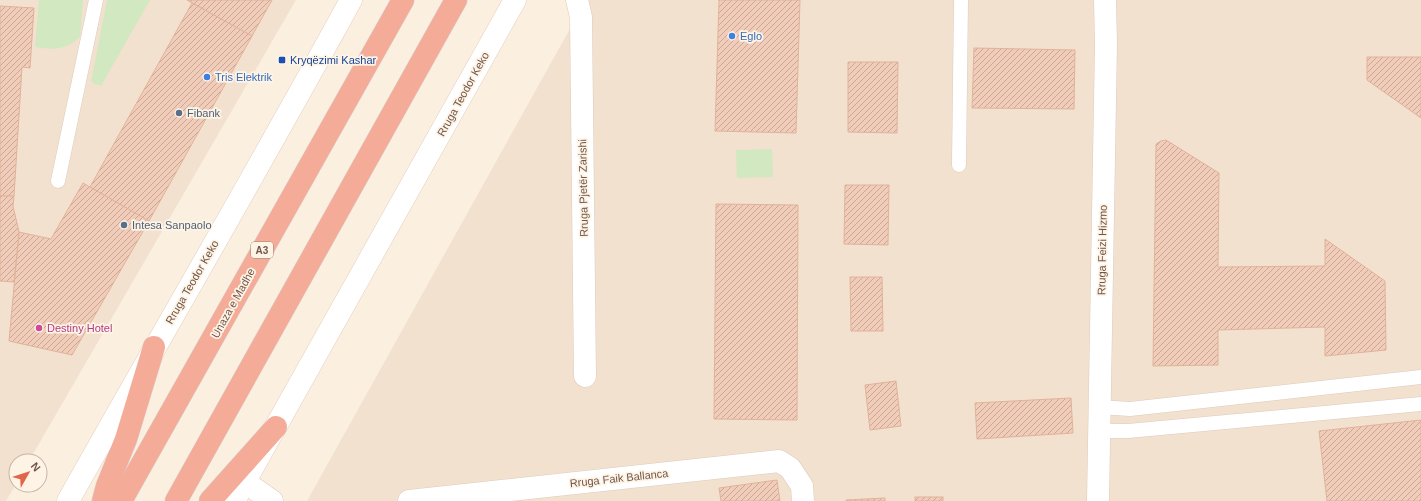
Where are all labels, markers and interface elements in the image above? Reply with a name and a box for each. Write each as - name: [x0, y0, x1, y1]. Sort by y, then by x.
- place label: Eglo: [740, 30, 762, 42]
- marker: Eglo: [727, 31, 737, 41]
- street label: Rruga Teodor Keko: [435, 50, 491, 138]
- place label: Kryqëzimi Kashar: [290, 54, 377, 66]
- marker: Kryqëzimi Kashar: [277, 55, 287, 65]
- place label: Tris Elektrik: [215, 71, 273, 83]
- marker: Tris Elektrik: [202, 72, 212, 82]
- place label: Fibank: [187, 107, 221, 119]
- marker: Fibank: [174, 108, 184, 118]
- street label: Rruga Pjetër Zarishi: [576, 139, 590, 237]
- street label: Rruga Feizi Hizmo: [1095, 205, 1109, 295]
- place label: Intesa Sanpaolo: [132, 219, 212, 231]
- marker: Intesa Sanpaolo: [119, 220, 129, 230]
- street label: Rruga Teodor Keko: [163, 238, 221, 326]
- road number: A3: [251, 242, 273, 258]
- street label: Unaza e Madhe: [209, 266, 257, 340]
- place label: Destiny Hotel: [47, 322, 112, 334]
- marker: Destiny Hotel: [34, 323, 44, 333]
- north arrow: [8, 453, 48, 493]
- text: N: [29, 460, 43, 474]
- street label: Rruga Faik Ballanca: [569, 467, 670, 489]

